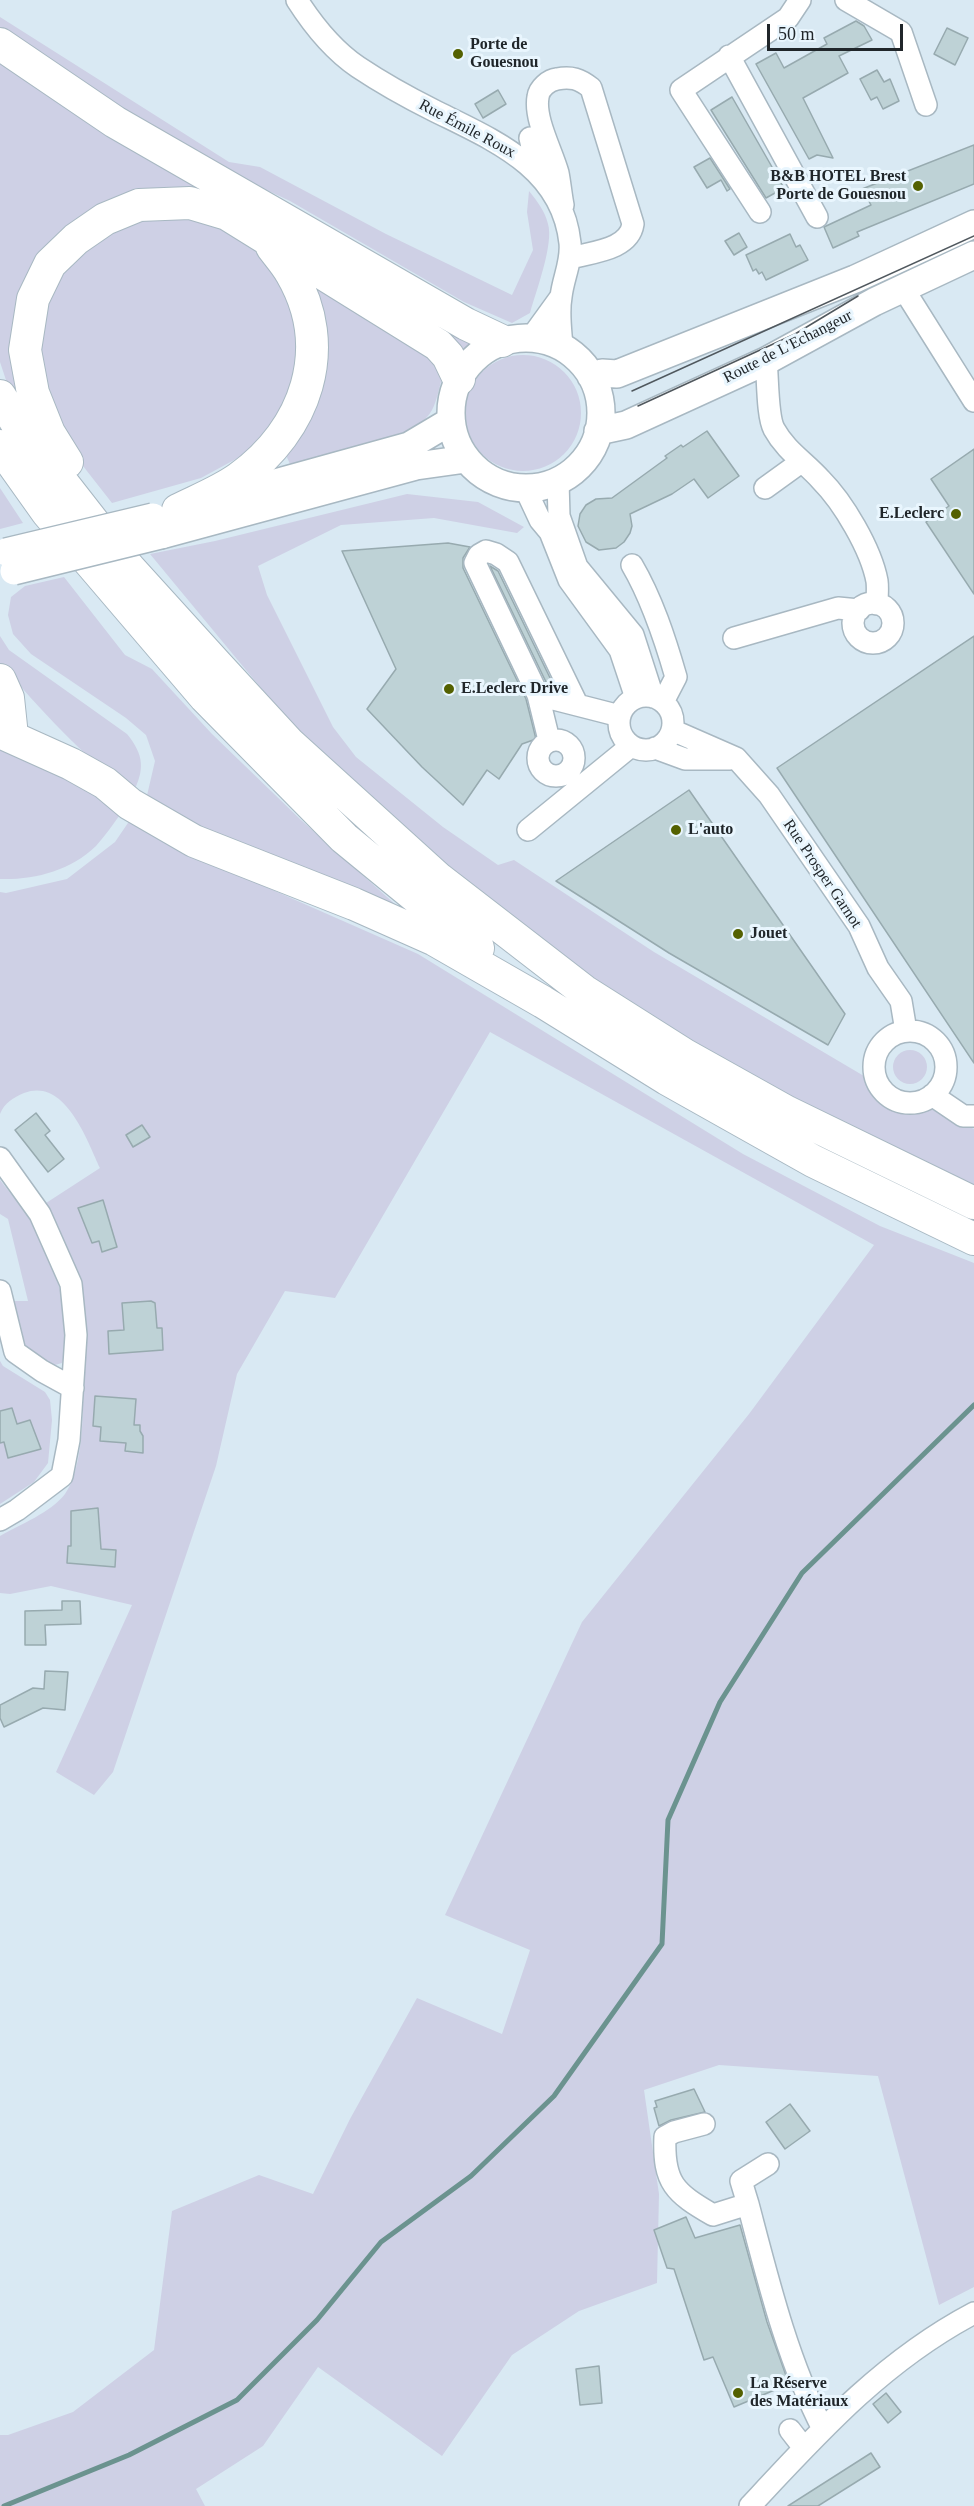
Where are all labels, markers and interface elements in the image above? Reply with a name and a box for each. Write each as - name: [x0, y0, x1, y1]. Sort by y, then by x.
- scale bar: [770, 12, 906, 50]
- text: 50 m: [778, 24, 815, 44]
- place label: Porte de Gouesnou: [470, 35, 538, 73]
- marker: Porte de Gouesnou: [451, 47, 465, 61]
- street label: Rue Émile Roux: [415, 95, 519, 163]
- place label: B&B HOTEL Brest Porte de Gouesnou: [770, 167, 906, 205]
- marker: B&B HOTEL Brest Porte de Gouesnou: [911, 179, 925, 193]
- street label: Route de L'Echangeur: [720, 306, 856, 388]
- place label: E.Leclerc: [879, 504, 944, 524]
- marker: E.Leclerc: [949, 507, 963, 521]
- place label: E.Leclerc Drive: [461, 679, 568, 699]
- marker: E.Leclerc Drive: [442, 682, 456, 696]
- street label: Rue Prosper Garnot: [779, 816, 865, 932]
- place label: L'auto: [688, 820, 733, 840]
- marker: L'auto: [669, 823, 683, 837]
- place label: Jouet: [750, 924, 787, 944]
- marker: Jouet: [731, 927, 745, 941]
- place label: La Réserve des Matériaux: [750, 2374, 848, 2412]
- marker: La Réserve des Matériaux: [731, 2386, 745, 2400]

